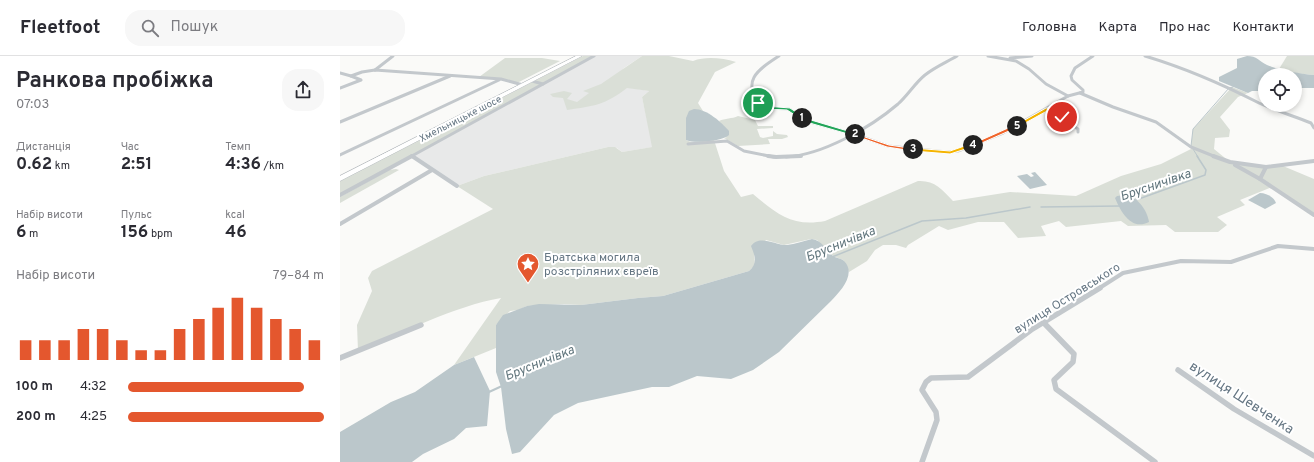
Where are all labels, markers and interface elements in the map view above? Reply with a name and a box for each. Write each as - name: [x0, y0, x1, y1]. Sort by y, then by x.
- search box: [125, 10, 405, 46]
- text: Fleetfoot: [20, 16, 101, 40]
- icon: search: [139, 17, 161, 39]
- text: Пошук: [171, 18, 218, 37]
- text: Головна: [1022, 19, 1077, 36]
- text: Карта: [1099, 19, 1137, 36]
- text: Про нас: [1159, 19, 1210, 36]
- text: Контакти: [1232, 19, 1294, 36]
- text: Ранкова пробіжка: [16, 68, 214, 95]
- map controls: [1258, 68, 1302, 112]
- button: locate: [1258, 68, 1302, 112]
- button: share: [282, 69, 324, 111]
- pin: [741, 86, 775, 120]
- icon: arrive: [747, 92, 769, 114]
- street label: Хмельницьке шосе: [417, 93, 504, 146]
- text: 07:03: [16, 97, 49, 113]
- pin: [1045, 100, 1079, 134]
- icon: check: [1051, 106, 1073, 128]
- pin: 1: [792, 108, 812, 128]
- text: 1: [800, 111, 804, 125]
- pin: 5: [1007, 116, 1027, 136]
- text: 5: [1014, 119, 1020, 133]
- pin: 2: [845, 124, 865, 144]
- text: 2: [852, 127, 858, 141]
- pin: 4: [963, 135, 983, 155]
- text: 4: [969, 138, 977, 152]
- pin: 3: [903, 139, 923, 159]
- text: Дистанція: [16, 140, 71, 154]
- text: Час: [121, 140, 139, 154]
- text: Темп: [225, 140, 251, 154]
- text: 3: [910, 142, 916, 156]
- text: 0.62: [16, 154, 52, 176]
- text: 2:51: [121, 154, 152, 176]
- text: 4:36: [225, 154, 261, 176]
- text: km: [52, 159, 70, 173]
- text: /km: [261, 159, 284, 173]
- water label: Брусничівка: [1118, 166, 1193, 205]
- text: Набір висоти: [16, 208, 83, 222]
- text: Пульс: [121, 208, 152, 222]
- text: kcal: [225, 208, 245, 222]
- text: 6: [16, 222, 26, 244]
- text: 156: [121, 222, 148, 244]
- text: 46: [225, 222, 247, 244]
- water label: Брусничівка: [804, 224, 878, 266]
- text: m: [26, 227, 38, 241]
- text: bpm: [148, 227, 173, 241]
- place label: Братська могила розстріляних євреїв: [544, 250, 659, 280]
- place icon: Братська могила розстріляних євреїв: [515, 251, 541, 284]
- street label: вулиця Островського: [1011, 259, 1124, 338]
- text: Набір висоти: [16, 268, 95, 284]
- text: 79–84 m: [273, 268, 324, 284]
- water label: Брусничівка: [503, 343, 577, 385]
- street label: вулиця Шевченка: [1186, 358, 1297, 438]
- text: 100 m: [16, 379, 53, 395]
- text: 4:32: [80, 379, 107, 395]
- text: 200 m: [16, 409, 56, 425]
- text: 4:25: [80, 409, 107, 425]

